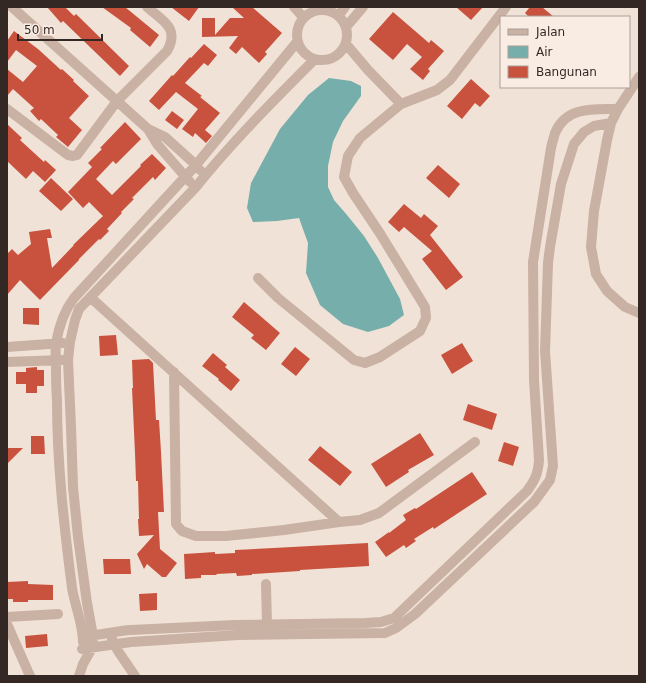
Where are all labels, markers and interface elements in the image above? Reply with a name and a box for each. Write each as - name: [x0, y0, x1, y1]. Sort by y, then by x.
- scale bar: [18, 16, 102, 42]
- legend: [500, 16, 630, 88]
- text: 50 m: [24, 23, 55, 37]
- text: Jalan: [535, 25, 565, 39]
- text: Air: [536, 45, 553, 59]
- text: Bangunan: [536, 65, 597, 79]

